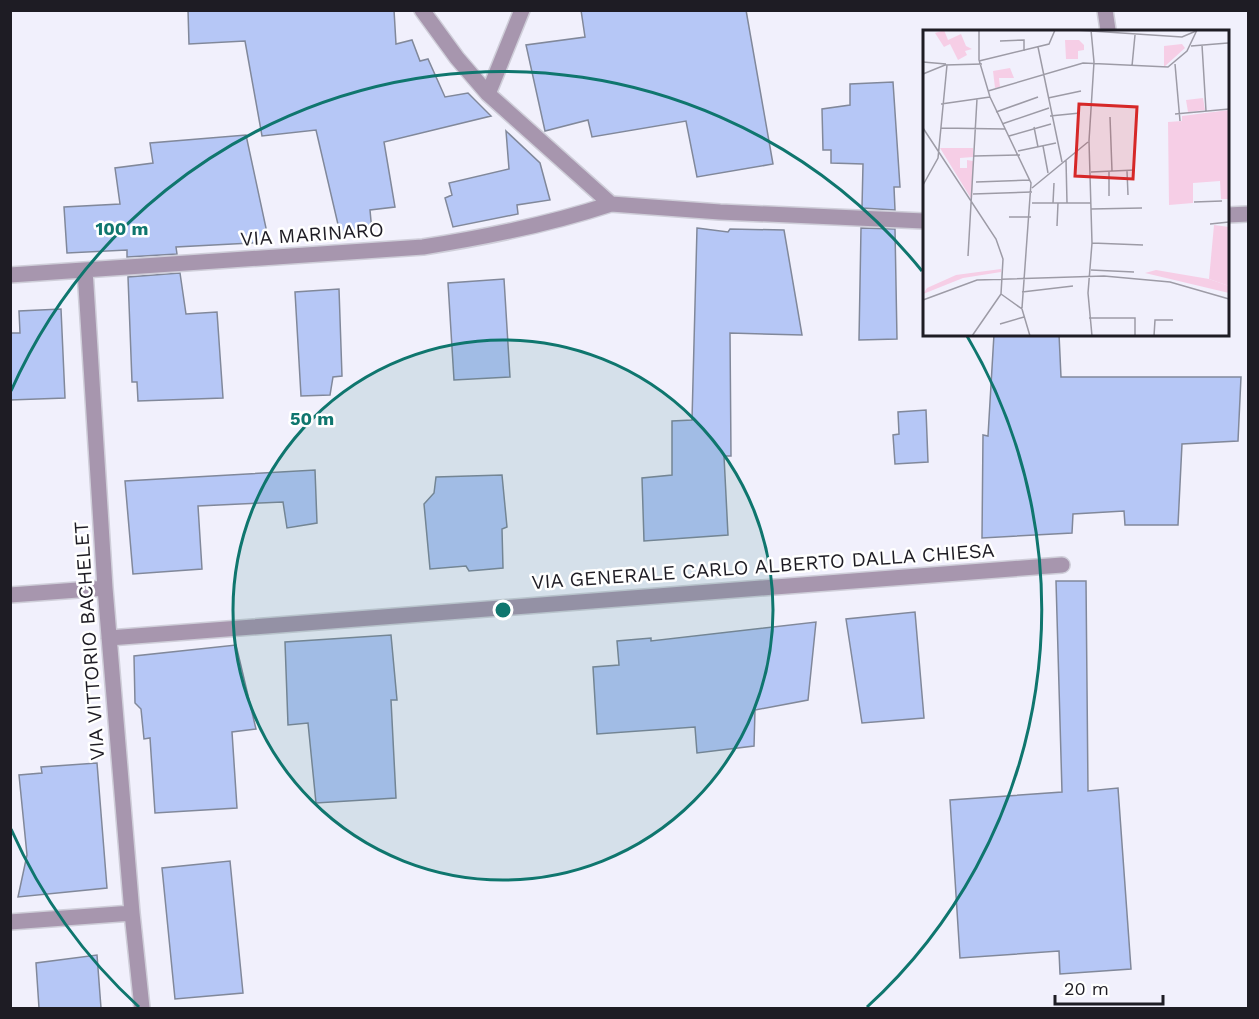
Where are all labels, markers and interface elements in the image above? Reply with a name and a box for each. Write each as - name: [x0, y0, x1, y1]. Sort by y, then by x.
- inset map: [923, 30, 1229, 336]
- street label: VIA MARINARO: [240, 217, 384, 251]
- text: 100 m: [95, 218, 149, 239]
- text: 50 m: [290, 408, 334, 429]
- street label: VIA VITTORIO BACHELET: [69, 521, 109, 761]
- street label: VIA GENERALE CARLO ALBERTO DALLA CHIESA: [531, 538, 995, 594]
- centre of rings: [493, 600, 513, 620]
- scale bar: [1055, 968, 1163, 1006]
- text: 20 m: [1064, 978, 1109, 999]

